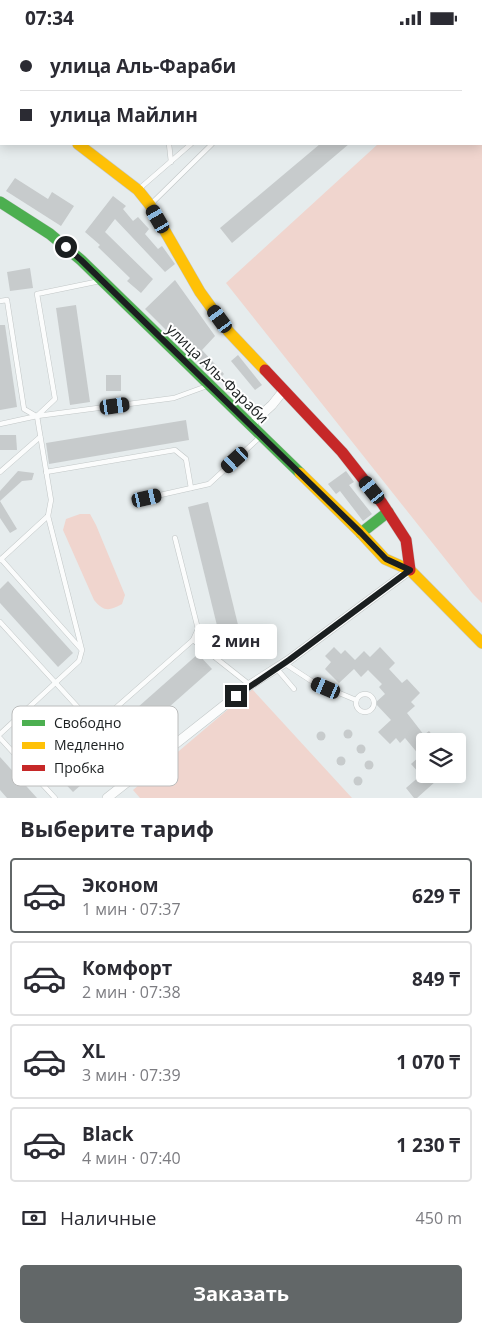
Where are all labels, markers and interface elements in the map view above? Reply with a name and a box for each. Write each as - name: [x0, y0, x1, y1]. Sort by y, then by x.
- text: 07:34: [25, 5, 74, 31]
- text: улица Аль-Фараби: [50, 53, 236, 79]
- text: улица Майлин: [50, 102, 198, 128]
- car: [144, 202, 171, 236]
- route start: [55, 236, 77, 258]
- car: [205, 302, 234, 336]
- street label: улица Аль-Фараби: [162, 319, 274, 427]
- car: [99, 396, 130, 416]
- car: [218, 444, 251, 476]
- car: [356, 474, 387, 506]
- car: [130, 487, 163, 509]
- callout: 2 мин: [195, 623, 277, 659]
- text: 2 мин: [212, 630, 260, 652]
- car: [309, 675, 342, 701]
- route end: [225, 685, 247, 707]
- legend: [12, 706, 178, 786]
- text: Свободно: [54, 713, 121, 732]
- map controls: [416, 733, 466, 783]
- button: layers: [416, 733, 466, 783]
- text: Медленно: [54, 735, 125, 754]
- text: Пробка: [54, 758, 105, 777]
- text: Выберите тариф: [20, 813, 214, 843]
- text: Эконом: [82, 872, 159, 898]
- icon: car: [22, 873, 67, 918]
- text: 629 ₸: [412, 883, 460, 909]
- text: 1 мин · 07:37: [82, 898, 181, 920]
- text: Комфорт: [82, 955, 172, 981]
- icon: car: [22, 956, 67, 1001]
- text: 849 ₸: [412, 966, 460, 992]
- text: 2 мин · 07:38: [82, 981, 181, 1003]
- text: XL: [82, 1038, 105, 1064]
- icon: car: [22, 1039, 67, 1084]
- text: 1 070 ₸: [396, 1049, 460, 1075]
- text: 3 мин · 07:39: [82, 1064, 181, 1086]
- text: Black: [82, 1121, 134, 1147]
- icon: car: [22, 1122, 67, 1167]
- text: 1 230 ₸: [396, 1132, 460, 1158]
- text: 4 мин · 07:40: [82, 1147, 181, 1169]
- icon: cash: [20, 1204, 48, 1232]
- text: Наличные: [60, 1205, 156, 1231]
- text: 450 m: [416, 1207, 462, 1229]
- button: Заказать: [20, 1265, 462, 1323]

